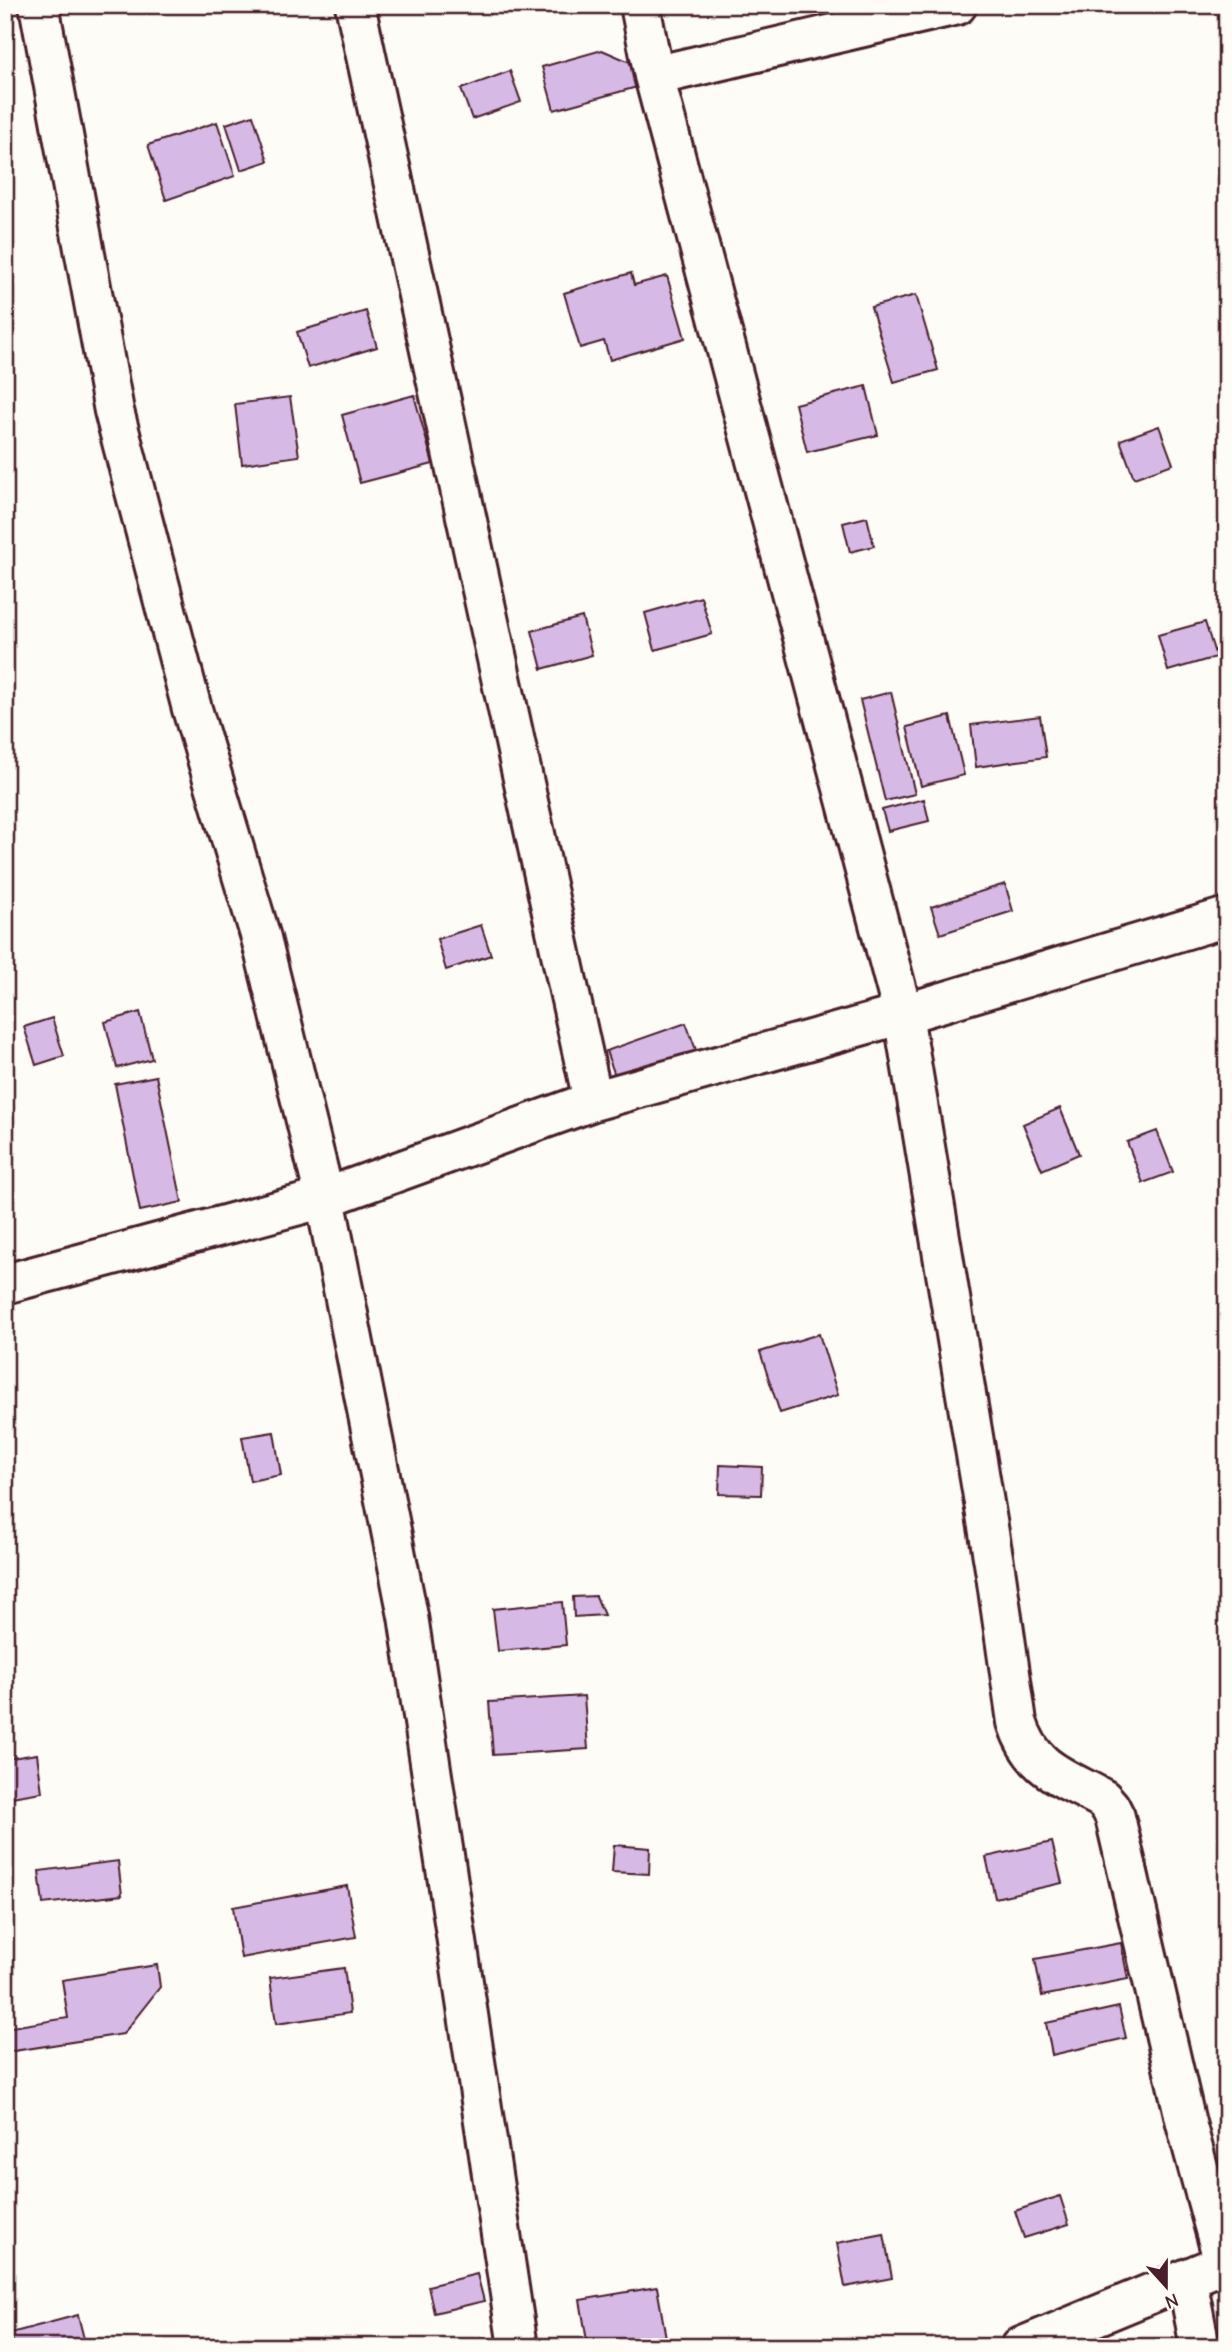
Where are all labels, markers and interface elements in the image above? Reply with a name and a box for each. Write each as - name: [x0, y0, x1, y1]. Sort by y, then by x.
- north arrow: [1130, 2250, 1200, 2320]
- text: N: [1162, 2288, 1181, 2313]

